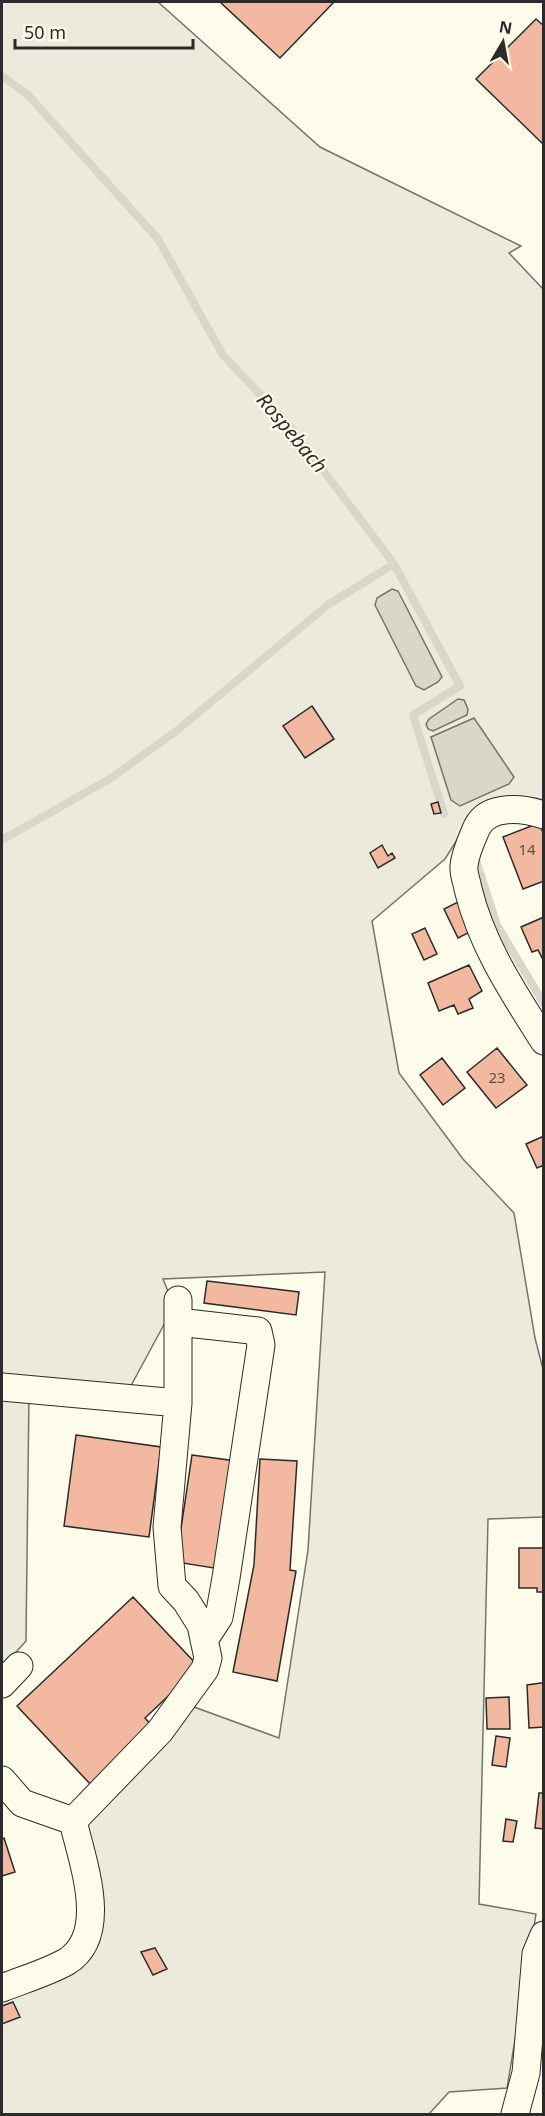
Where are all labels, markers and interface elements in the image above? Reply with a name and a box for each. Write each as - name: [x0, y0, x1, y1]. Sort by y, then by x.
- scale bar: [15, 12, 194, 50]
- north arrow: [473, 12, 533, 72]
- text: N: [497, 15, 514, 39]
- text: 50 m: [24, 20, 66, 44]
- water label: Rospebach: [251, 387, 334, 478]
- house number: 14: [518, 839, 536, 859]
- house number: 23: [488, 1067, 506, 1087]

